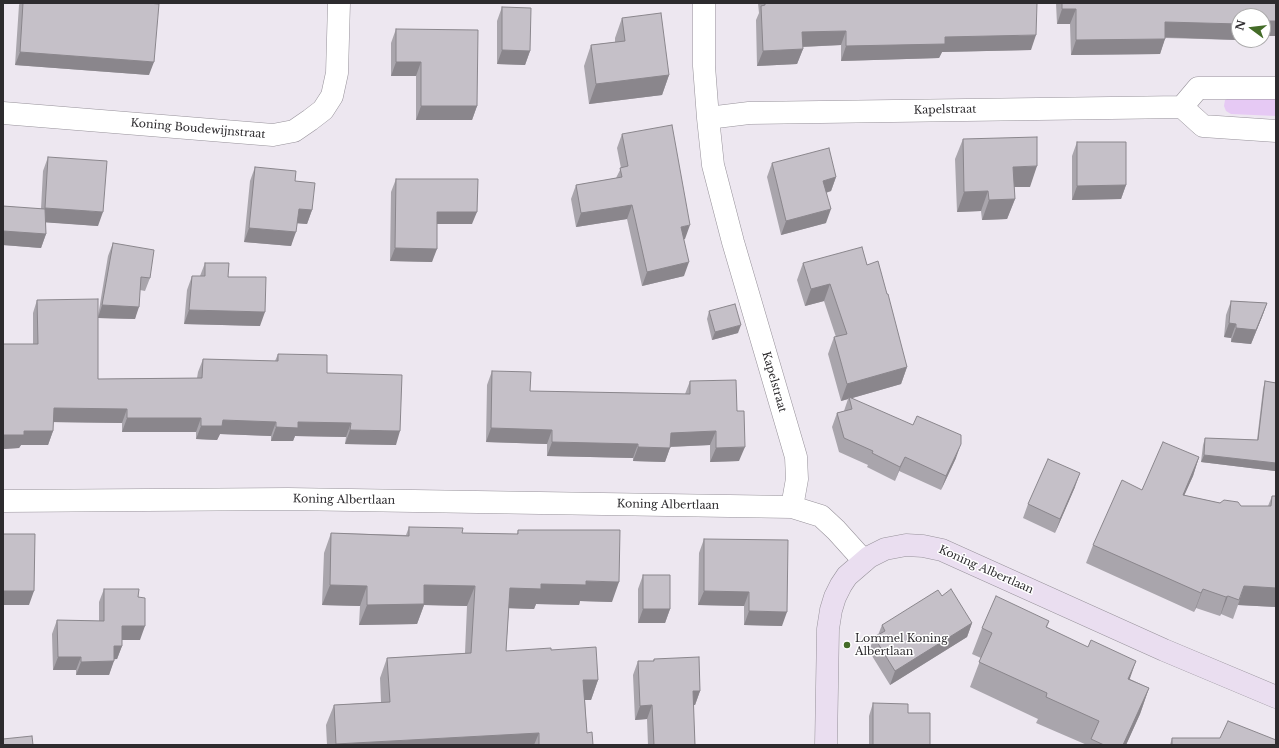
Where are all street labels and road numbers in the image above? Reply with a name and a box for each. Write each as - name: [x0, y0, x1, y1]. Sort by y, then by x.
- street label: Kapelstraat: [914, 103, 976, 117]
- street label: Koning Boudewijnstraat: [130, 117, 266, 141]
- street label: Kapelstraat: [759, 350, 789, 414]
- street label: Koning Albertlaan: [293, 493, 395, 507]
- street label: Koning Albertlaan: [617, 498, 719, 512]
- street label: Koning Albertlaan: [937, 543, 1035, 597]

